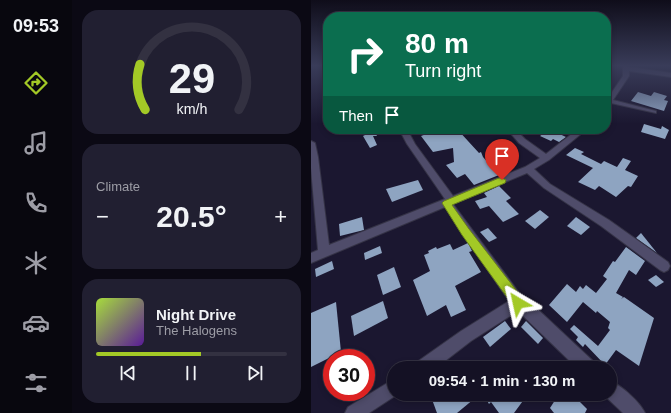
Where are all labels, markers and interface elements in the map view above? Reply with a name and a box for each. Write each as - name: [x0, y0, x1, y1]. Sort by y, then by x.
- text: 09:53: [13, 16, 59, 36]
- icon: right: [339, 28, 391, 80]
- text: 80 m: [405, 28, 469, 59]
- text: 29: [168, 55, 215, 102]
- text: Turn right: [405, 61, 481, 81]
- icon: directions: [22, 69, 50, 97]
- text: km/h: [176, 101, 207, 117]
- icon: arrive: [381, 104, 403, 126]
- text: Then: [339, 107, 373, 124]
- icon: music: [22, 129, 50, 157]
- pin: [485, 139, 519, 180]
- icon: arrive: [491, 145, 513, 167]
- text: Climate: [96, 179, 140, 194]
- icon: phone: [22, 189, 50, 217]
- text: 20.5°: [156, 200, 227, 233]
- text: −: [96, 204, 109, 229]
- text: +: [274, 204, 287, 229]
- icon: climate: [22, 249, 50, 277]
- position arrow: [497, 282, 539, 324]
- text: Night Drive: [156, 306, 236, 323]
- icon: car: [22, 309, 50, 337]
- text: The Halogens: [156, 323, 237, 338]
- speed limit sign: 30: [323, 349, 375, 401]
- icon: previous: [117, 362, 139, 384]
- icon: pause: [180, 362, 202, 384]
- icon: next: [244, 362, 266, 384]
- icon: filters: [22, 369, 50, 397]
- text: 09:54 · 1 min · 130 m: [429, 372, 575, 389]

